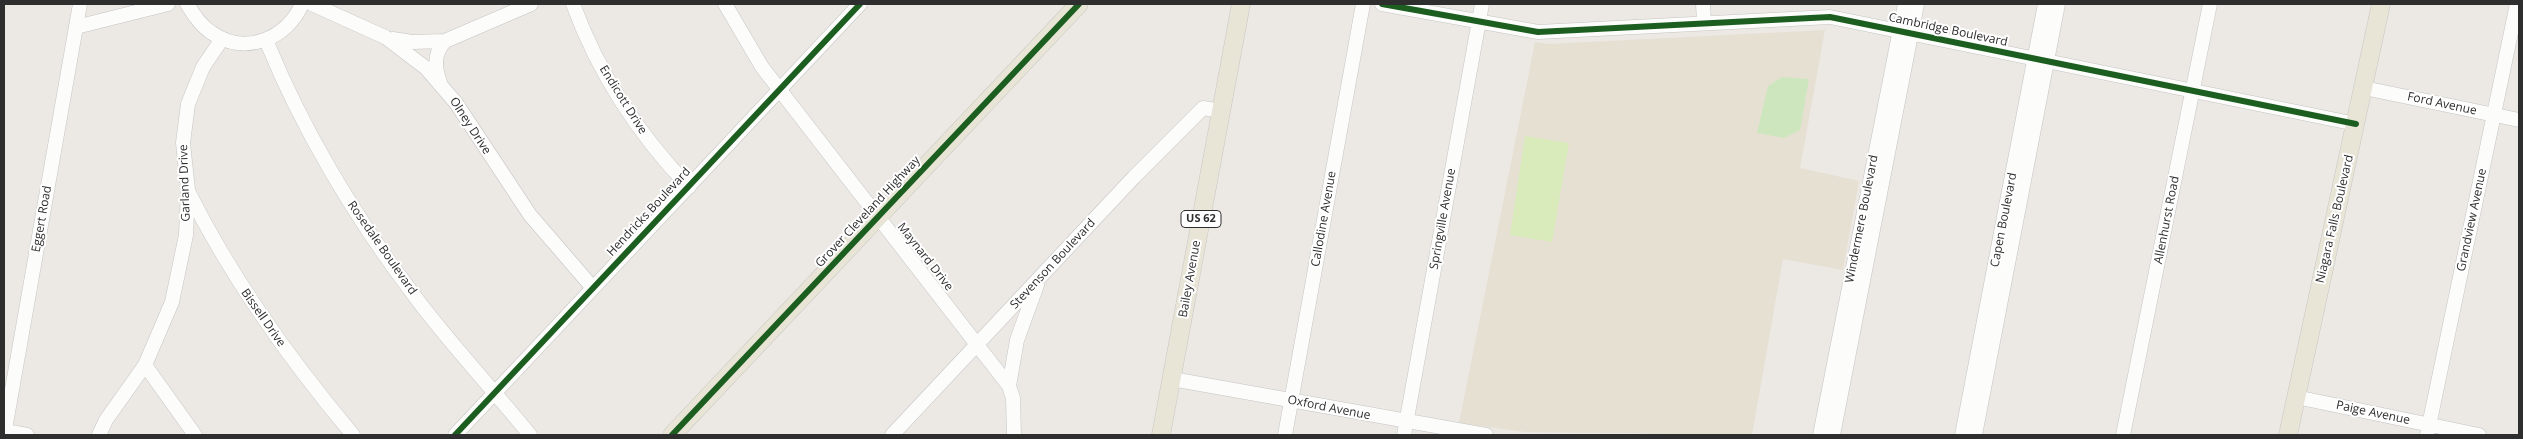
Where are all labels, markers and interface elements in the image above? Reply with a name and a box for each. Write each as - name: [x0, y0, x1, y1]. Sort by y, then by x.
- street label: Cambridge Boulevard: [1887, 10, 2009, 50]
- street label: Endicott Drive: [596, 63, 650, 137]
- street label: Ford Avenue: [2406, 90, 2478, 118]
- street label: Olney Drive: [446, 95, 494, 157]
- street label: Garland Drive: [176, 144, 194, 222]
- street label: Grover Cleveland Highway: [813, 153, 923, 271]
- street label: Niagara Falls Boulevard: [2313, 153, 2357, 285]
- street label: Windermere Boulevard: [1843, 154, 1881, 284]
- street label: Hendricks Boulevard: [604, 165, 694, 259]
- street label: Springville Avenue: [1427, 167, 1459, 271]
- street label: Grandview Avenue: [2454, 167, 2490, 273]
- street label: Callodine Avenue: [1308, 170, 1340, 268]
- street label: Capen Boulevard: [1988, 172, 2020, 268]
- street label: Allenhurst Road: [2151, 175, 2183, 265]
- street label: Eggert Road: [29, 185, 55, 253]
- street label: Rosedale Boulevard: [344, 198, 420, 298]
- road number: US 62: [1181, 210, 1221, 228]
- street label: Stevenson Boulevard: [1007, 216, 1099, 312]
- street label: Maynard Drive: [894, 220, 956, 294]
- street label: Bailey Avenue: [1176, 239, 1204, 319]
- street label: Bissell Drive: [238, 286, 288, 350]
- street label: Oxford Avenue: [1286, 393, 1372, 423]
- street label: Paige Avenue: [2335, 398, 2411, 428]

